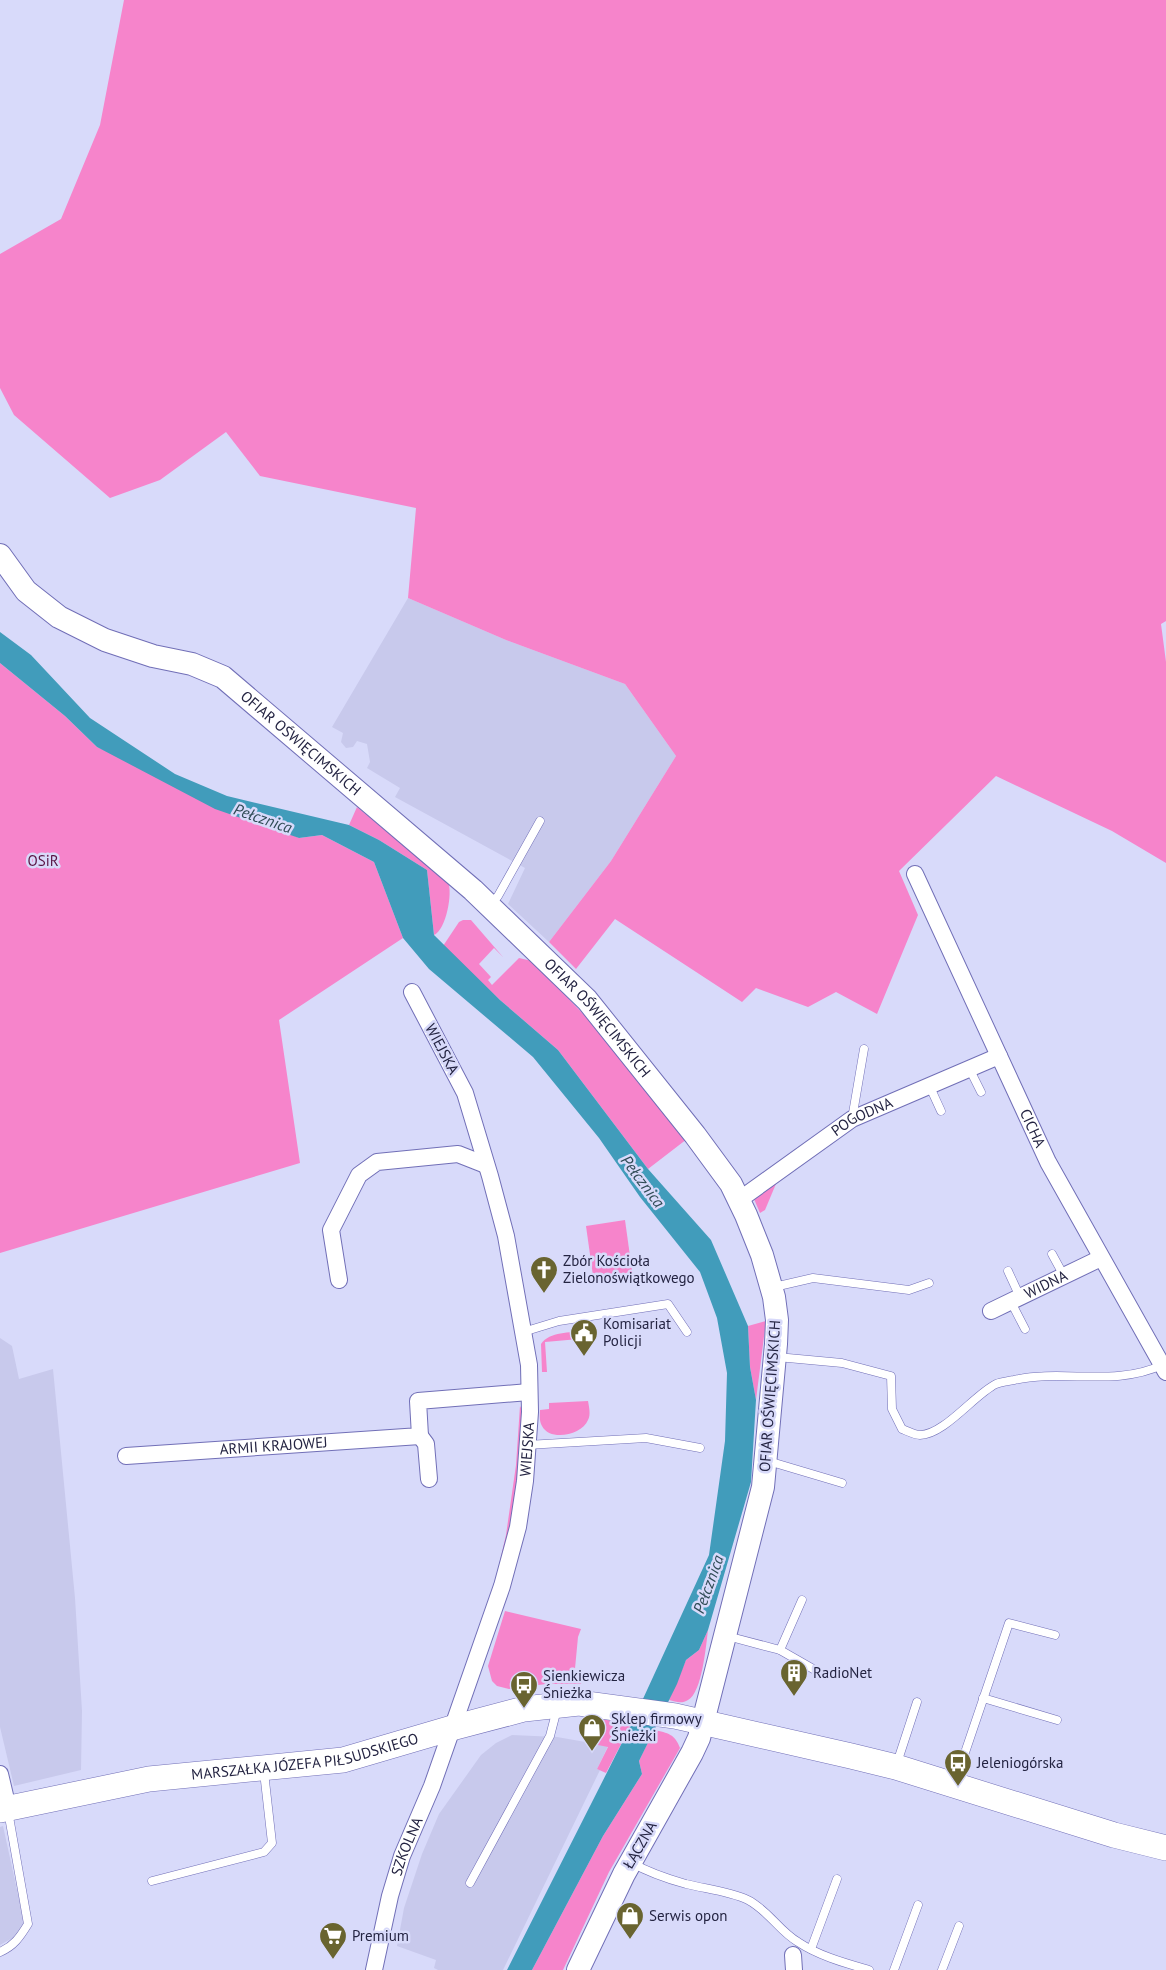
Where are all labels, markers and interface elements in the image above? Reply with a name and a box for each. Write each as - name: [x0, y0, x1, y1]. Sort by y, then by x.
- street label: OFIAR OŚWIĘCIMSKICH: [237, 686, 365, 799]
- water label: Pełcznica: [231, 799, 295, 837]
- park label: OSiR: [27, 851, 59, 870]
- street label: OFIAR OŚWIĘCIMSKICH: [541, 954, 655, 1081]
- street label: WIEJSKA: [421, 1020, 464, 1078]
- street label: POGODNA: [827, 1093, 895, 1140]
- street label: CICHA: [1016, 1106, 1050, 1151]
- water label: Pełcznica: [617, 1151, 669, 1211]
- place label: Zbór Kościoła Zielonoświątkowego: [563, 1251, 695, 1287]
- church icon: Zbór Kościoła Zielonoświątkowego: [529, 1255, 559, 1294]
- street label: WIDNA: [1021, 1266, 1071, 1303]
- place label: Komisariat Policji: [603, 1314, 671, 1350]
- public building icon: Komisariat Policji: [569, 1318, 599, 1357]
- street label: OFIAR OŚWIĘCIMSKICH: [755, 1319, 784, 1472]
- street label: WIEJSKA: [515, 1421, 538, 1477]
- street label: ARMII KRAJOWEJ: [219, 1432, 328, 1459]
- water label: Pełcznica: [688, 1552, 728, 1616]
- building icon: RadioNet: [779, 1658, 809, 1697]
- place label: RadioNet: [813, 1663, 872, 1682]
- place label: Sienkiewicza Śnieżka: [543, 1666, 625, 1702]
- bus stop icon: Sienkiewicza Śnieżka: [509, 1670, 539, 1709]
- place label: Sklep firmowy Śnieżki: [611, 1709, 702, 1745]
- shop icon: Sklep firmowy Śnieżki: [577, 1713, 607, 1752]
- street label: MARSZAŁKA JÓZEFA PIŁSUDSKIEGO: [190, 1728, 420, 1784]
- bus stop icon: Jeleniogórska: [943, 1748, 973, 1787]
- place label: Jeleniogórska: [976, 1753, 1063, 1772]
- street label: SZKOLNA: [387, 1814, 427, 1878]
- street label: ŁĄCZNA: [618, 1818, 661, 1872]
- shop icon: Serwis opon: [615, 1901, 645, 1940]
- place label: Serwis opon: [649, 1906, 727, 1925]
- supermarket icon: Premium: [318, 1921, 348, 1960]
- place label: Premium: [352, 1926, 409, 1945]

